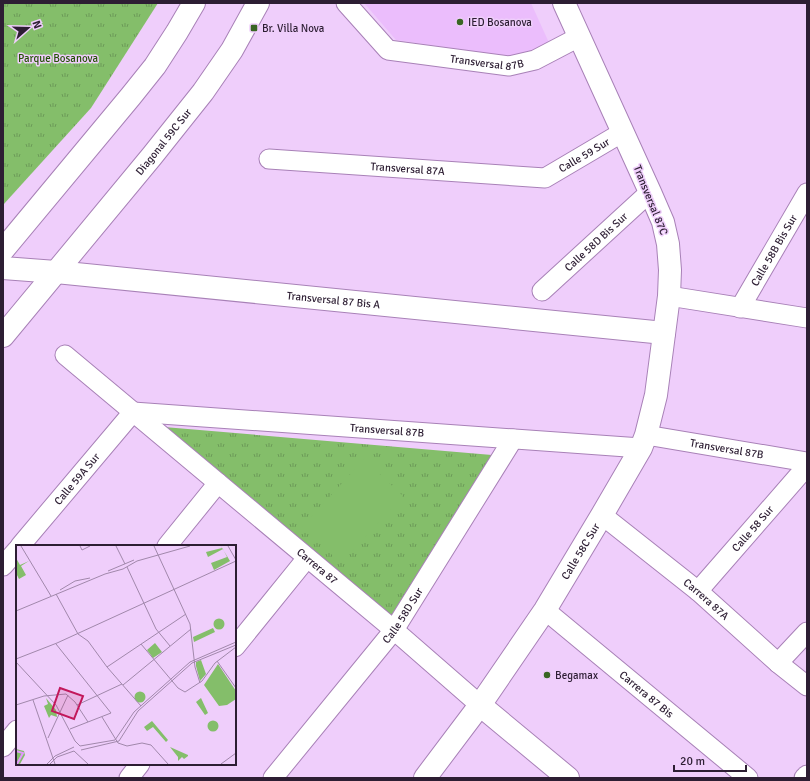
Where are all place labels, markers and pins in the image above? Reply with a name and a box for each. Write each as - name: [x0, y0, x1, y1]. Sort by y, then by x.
- place label: IED Bosanova: [468, 16, 532, 29]
- marker: IED Bosanova: [455, 17, 465, 27]
- place label: Br. Villa Nova: [262, 22, 325, 35]
- marker: Br. Villa Nova: [249, 23, 259, 33]
- place label: Begamax: [555, 669, 598, 682]
- marker: Begamax: [542, 670, 552, 680]

